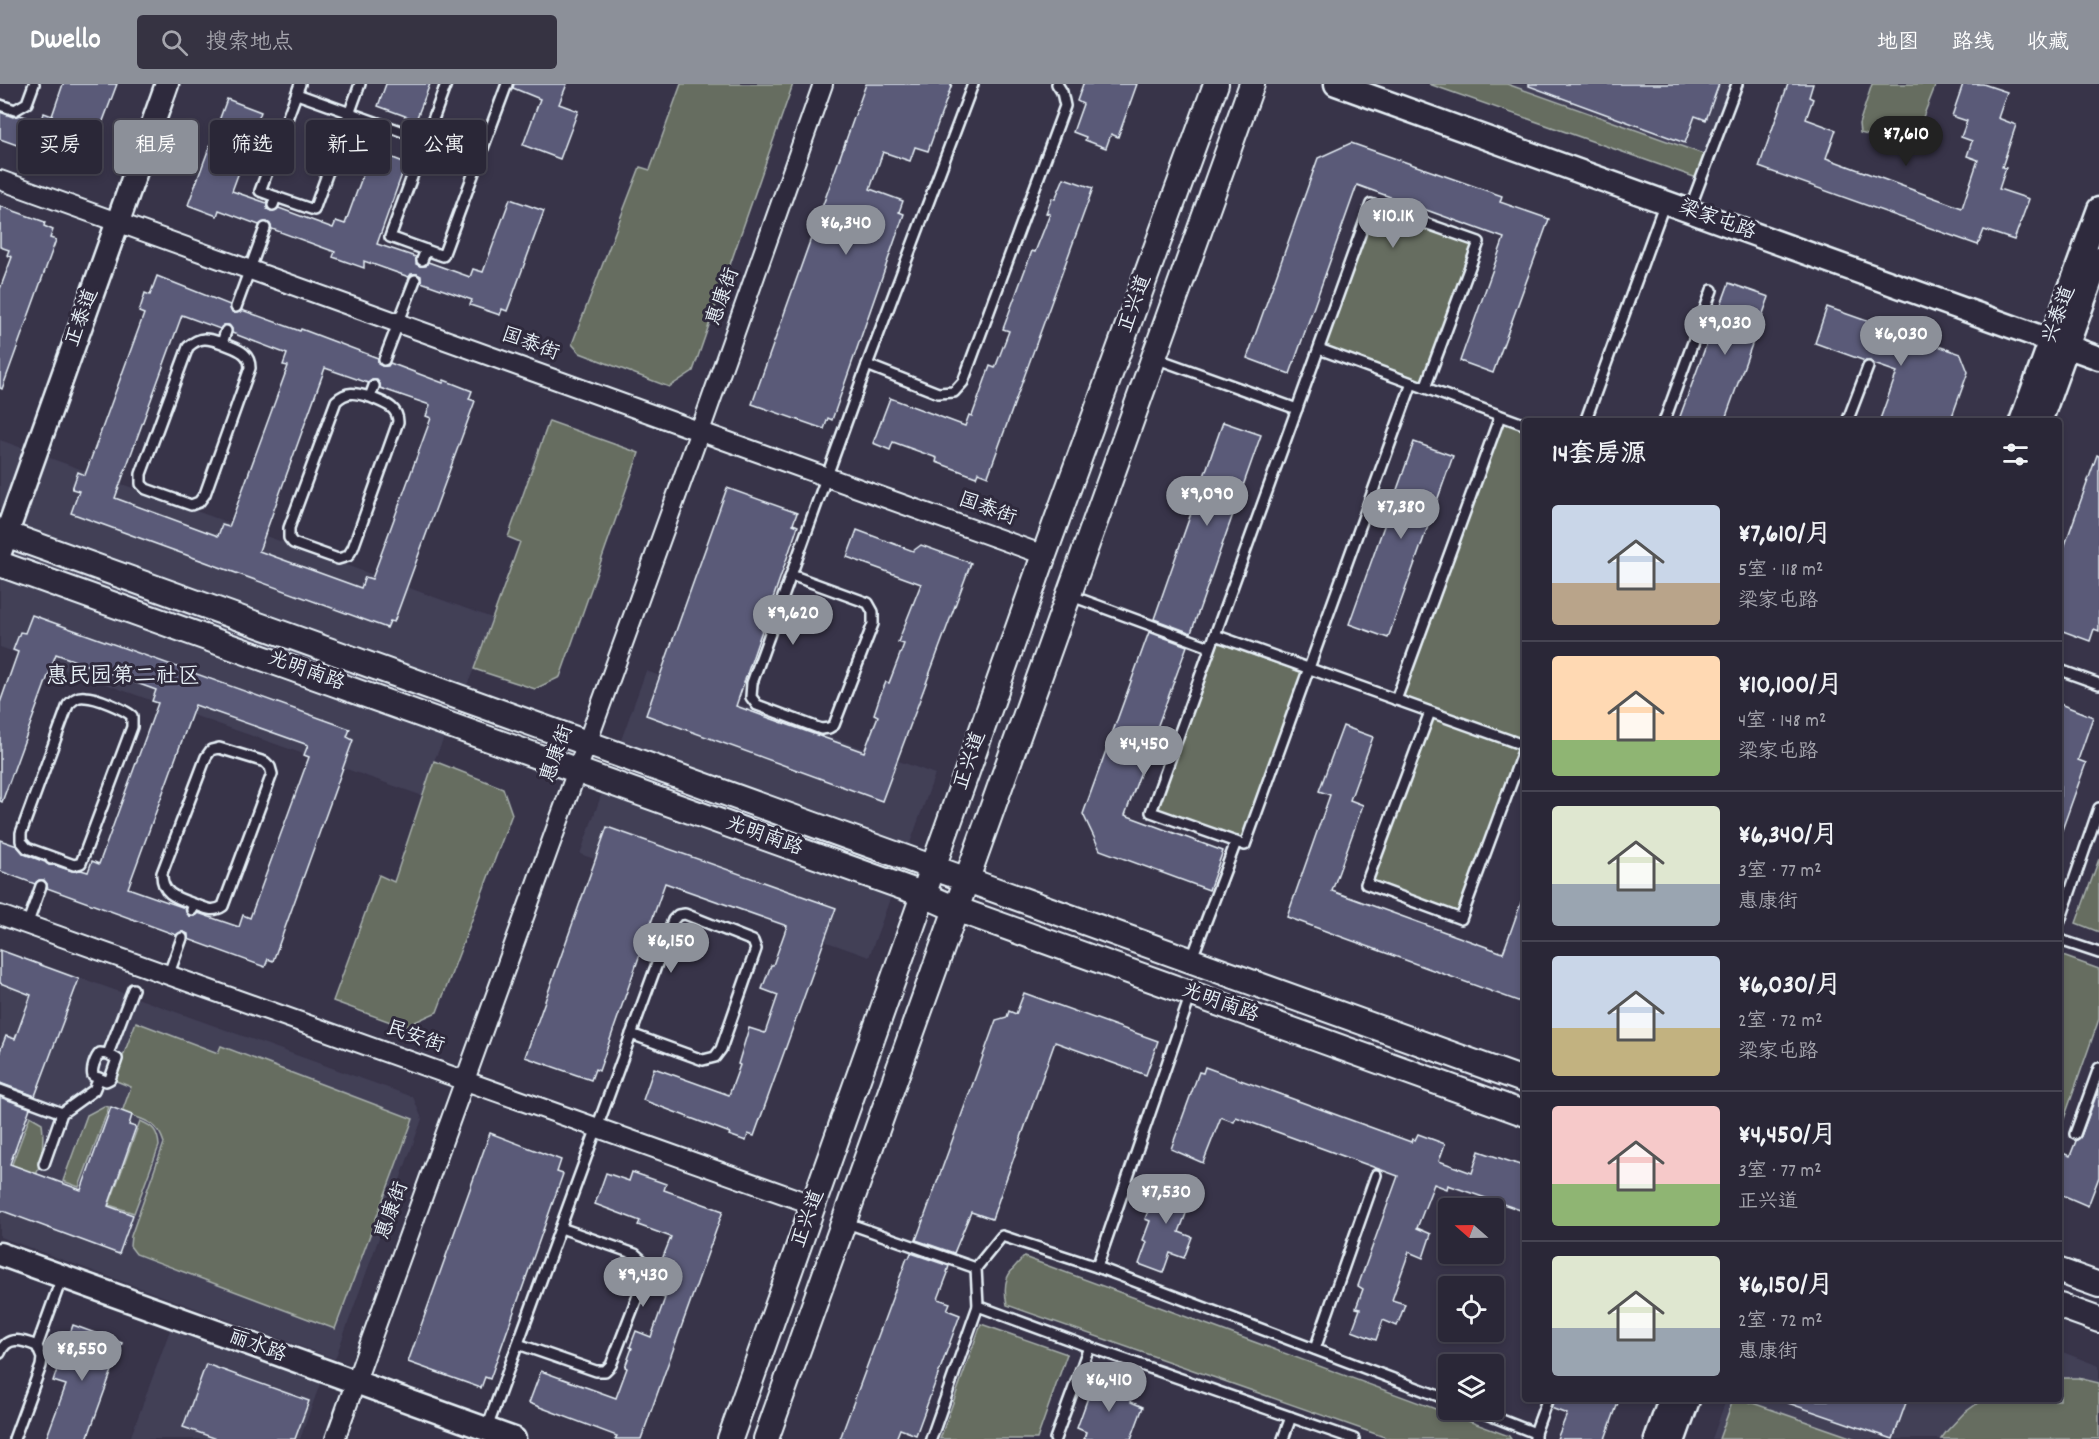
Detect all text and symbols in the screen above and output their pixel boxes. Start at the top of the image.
search box [137,15,557,69]
text: Dwello [30,22,101,62]
icon: search [158,26,191,59]
text: 搜索地点 [206,28,294,59]
text: 地图 [1877,29,1919,59]
text: 路线 [1952,29,1994,59]
text: 收藏 [2027,29,2069,59]
pin: ¥7,610 [1857,116,1955,167]
chip: 买房 [18,120,102,174]
chip: 租房 [114,120,198,174]
chip: 筛选 [210,120,294,174]
chip: 新上 [306,120,390,174]
chip: 公寓 [402,120,486,174]
text: ¥7,610 [1883,121,1929,149]
street label: 梁家屯路 [1675,194,1760,248]
pin: ¥10.1K [1344,198,1442,249]
text: ¥10.1K [1372,203,1414,231]
pin: ¥6,340 [797,205,895,256]
text: ¥6,340 [820,210,872,238]
street label: 惠康街 [701,264,747,330]
street label: 正兴道 [1113,271,1159,337]
street label: 兴泰道 [2037,282,2083,348]
street label: 正泰道 [60,285,106,351]
pin: ¥9,030 [1676,305,1774,356]
text: ¥9,030 [1698,310,1752,338]
pin: ¥6,030 [1852,316,1950,367]
text: ¥6,030 [1874,321,1928,349]
street label: 国泰街 [497,322,563,368]
text: 14套房源 [1552,437,1646,474]
icon: filters [1999,438,2032,471]
pin: ¥9,090 [1158,476,1256,527]
text: ¥9,090 [1180,481,1234,509]
street label: 国泰街 [954,487,1020,533]
pin: ¥7,380 [1352,489,1450,540]
text: ¥7,380 [1377,494,1425,522]
text: ¥7,610/月 [1738,517,1832,554]
icon: home [1600,529,1672,601]
text: 5室 · 118 m² [1738,557,1823,585]
text: 梁家屯路 [1738,588,1818,616]
pin: ¥9,620 [744,595,842,646]
text: ¥9,620 [767,600,819,628]
street label: 光明南路 [264,645,349,699]
district label: 惠民园第二社区 [46,662,200,693]
text: ¥10,100/月 [1738,668,1843,705]
icon: home [1600,680,1672,752]
text: 4室 · 148 m² [1738,708,1826,736]
street label: 惠康街 [535,721,581,787]
pin: ¥4,450 [1095,726,1193,777]
street label: 正兴道 [948,728,994,794]
text: ¥4,450 [1119,731,1169,759]
text: 梁家屯路 [1738,739,1818,767]
street label: 光明南路 [722,810,807,864]
text: ¥6,340/月 [1738,818,1838,855]
icon: home [1600,830,1672,902]
text: 3室 · 77 m² [1738,858,1822,886]
text: 惠康街 [1738,889,1798,917]
pin: ¥6,150 [622,923,720,974]
text: ¥6,150 [647,928,695,956]
text: ¥6,030/月 [1738,968,1842,1005]
street label: 光明南路 [1178,977,1263,1031]
icon: home [1600,980,1672,1052]
text: 2室 · 72 m² [1738,1008,1822,1036]
street label: 民安街 [382,1015,448,1061]
text: 梁家屯路 [1738,1039,1818,1067]
text: ¥4,450/月 [1738,1118,1837,1155]
icon: home [1600,1130,1672,1202]
text: 3室 · 77 m² [1738,1158,1822,1186]
pin: ¥7,530 [1117,1174,1215,1225]
street label: 惠康街 [370,1178,416,1244]
text: ¥7,530 [1141,1179,1191,1207]
street label: 正兴道 [786,1186,832,1252]
text: 正兴道 [1738,1189,1798,1217]
north arrow [1438,1198,1504,1264]
map controls [1438,1198,1504,1420]
pin: ¥9,430 [594,1257,692,1308]
text: ¥9,430 [618,1262,668,1290]
text: ¥6,150/月 [1738,1268,1834,1305]
button: locate [1438,1276,1504,1342]
icon: home [1600,1280,1672,1352]
text: 2室 · 72 m² [1738,1308,1822,1336]
street label: 丽水路 [224,1324,291,1371]
pin: ¥8,550 [33,1331,131,1382]
text: ¥8,550 [57,1336,107,1364]
text: 惠康街 [1738,1339,1798,1367]
button: layers [1438,1354,1504,1420]
pin: ¥6,410 [1060,1362,1158,1413]
text: ¥6,410 [1086,1367,1132,1395]

